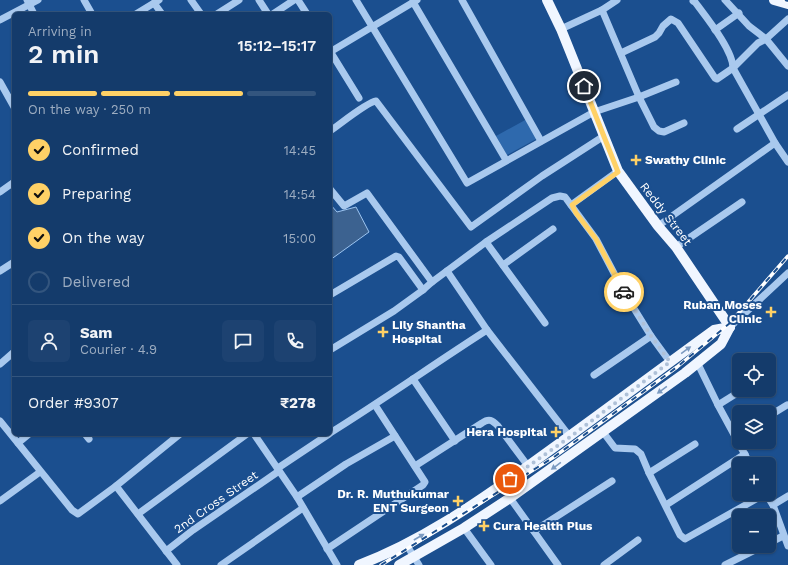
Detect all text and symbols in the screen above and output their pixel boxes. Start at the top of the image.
text: Arriving in [28,24,92,39]
text: 15:12–15:17 [237,37,316,55]
text: 2 min [28,39,99,69]
pin [567,69,601,103]
icon: home [573,75,595,97]
text: On the way · 250 m [28,102,151,117]
icon: check [28,139,50,161]
text: Confirmed [62,141,139,159]
text: 14:45 [284,143,316,158]
place label: Swathy Clinic [645,153,726,167]
marker: Swathy Clinic [630,154,642,166]
street label: Reddy Street [637,180,695,248]
icon: check [28,183,50,205]
text: Preparing [62,185,131,203]
text: 14:54 [284,187,316,202]
icon: check [28,227,50,249]
text: On the way [62,229,144,247]
text: 15:00 [283,231,316,246]
courier [604,272,644,312]
text: Delivered [62,273,130,291]
icon: car [613,281,635,303]
place label: Ruban Moses Clinic [683,298,763,326]
marker: Ruban Moses Clinic [765,306,777,318]
place label: Lily Shantha Hospital [392,318,466,346]
button: person [28,320,70,362]
button: chat [222,320,264,362]
button: phone [274,320,316,362]
text: Sam [80,324,112,342]
marker: Lily Shantha Hospital [377,326,389,338]
text: Courier · 4.9 [80,342,157,357]
one-way arrow [681,346,692,354]
map controls [732,353,776,553]
button: locate [732,353,776,397]
one-way arrow [656,386,667,394]
text: Order #9307 [28,394,119,412]
text: ₹278 [280,394,316,412]
button: layers [732,405,776,449]
place label: Hera Hospital [466,425,547,439]
marker: Hera Hospital [550,426,562,438]
button: + [732,457,776,501]
one-way arrow [550,461,561,470]
pin [493,462,527,496]
street label: 2nd Cross Street [171,468,261,536]
icon: bag [499,468,521,490]
place label: Dr. R. Muthukumar ENT Surgeon [337,487,450,515]
marker: Dr. R. Muthukumar ENT Surgeon [452,495,464,507]
button: − [732,509,776,553]
place label: Cura Health Plus [493,519,593,533]
marker: Cura Health Plus [478,520,490,532]
one-way arrow [413,533,425,540]

